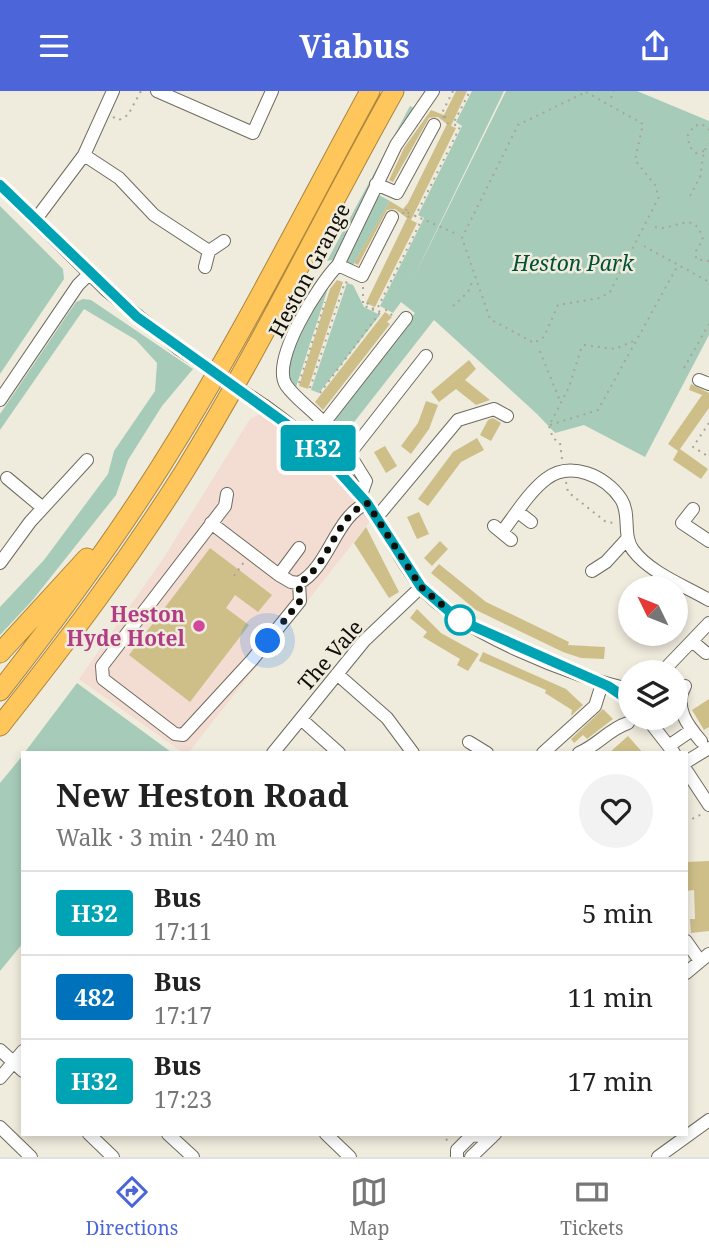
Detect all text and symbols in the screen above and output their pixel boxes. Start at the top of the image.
text: Viabus [299,24,410,67]
icon: menu [35,27,73,65]
icon: share [636,27,674,65]
street label: Heston Grange [262,198,356,342]
park label: Heston Park [511,249,635,277]
line badge: H32 [278,425,358,471]
text: H32 [295,431,341,464]
north arrow [618,576,688,646]
map controls [618,576,688,730]
place label: Heston Hyde Hotel [67,600,186,652]
unlabelled marker [445,605,475,635]
street label: The Vale [291,614,369,696]
marker: Heston Hyde Hotel [191,618,207,634]
your location [250,623,285,658]
button: layers [618,660,688,730]
text: New Heston Road [56,772,349,817]
button: heart [579,774,653,848]
text: Walk · 3 min · 240 m [56,821,276,853]
text: Bus [154,879,201,915]
text: 5 min [582,895,653,931]
text: H32 [71,896,118,929]
text: 17:11 [154,915,212,947]
text: Bus [154,963,201,999]
text: 11 min [568,979,653,1015]
text: 482 [74,980,115,1013]
text: 17:17 [154,999,212,1031]
text: Bus [154,1047,201,1083]
text: 17 min [568,1063,653,1099]
text: H32 [71,1064,118,1097]
text: 17:23 [154,1083,212,1115]
tab: Directions [85,1173,178,1241]
tab: Map [349,1173,389,1241]
tab: Tickets [560,1173,624,1241]

